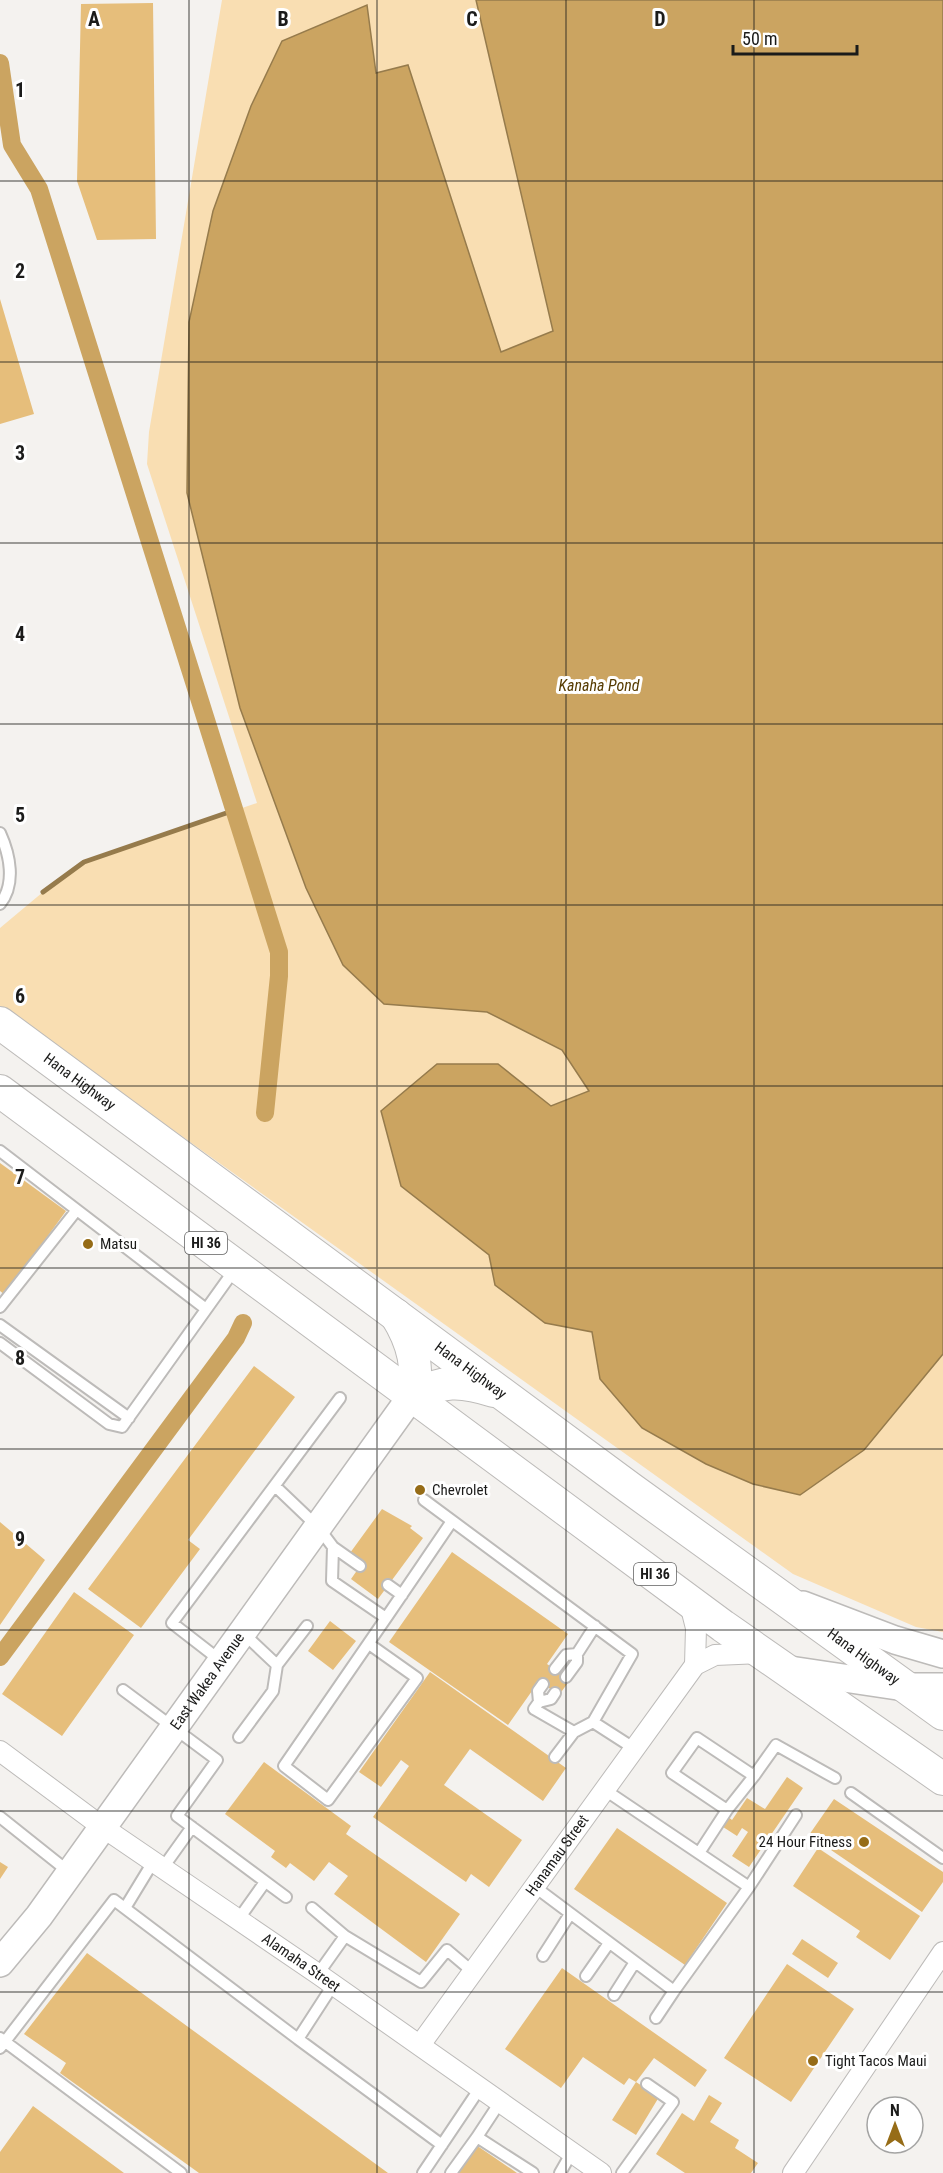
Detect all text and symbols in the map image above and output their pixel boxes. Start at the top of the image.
text: A [88,7,100,31]
text: B [277,7,289,31]
text: C [466,7,478,31]
text: D [654,7,666,31]
scale bar [733,18,858,56]
text: 50 m [742,28,777,49]
text: 1 [15,78,25,102]
text: 2 [15,259,25,283]
text: 3 [15,441,25,465]
text: 4 [15,622,25,646]
water label: Kanaha Pond [559,676,640,695]
text: 5 [15,803,25,827]
text: 6 [15,984,25,1008]
street label: Hana Highway [40,1049,119,1114]
text: 7 [15,1165,25,1189]
road number: HI 36 [185,1232,227,1254]
place label: Matsu [100,1235,137,1253]
marker: Matsu [81,1237,95,1251]
street label: Hana Highway [431,1338,510,1403]
text: 8 [15,1346,25,1370]
place label: Chevrolet [432,1481,488,1499]
marker: Chevrolet [413,1483,427,1497]
text: 9 [15,1527,25,1551]
road number: HI 36 [634,1563,676,1585]
street label: Hana Highway [824,1624,903,1689]
street label: East Wakea Avenue [166,1629,248,1733]
street label: Hanamau Street [522,1812,592,1899]
place label: 24 Hour Fitness [759,1833,852,1851]
marker: 24 Hour Fitness [857,1835,871,1849]
street label: Alamaha Street [258,1929,344,1996]
place label: Tight Tacos Maui [825,2052,927,2070]
marker: Tight Tacos Maui [806,2054,820,2068]
north arrow [865,2095,925,2155]
text: N [890,2101,900,2120]

